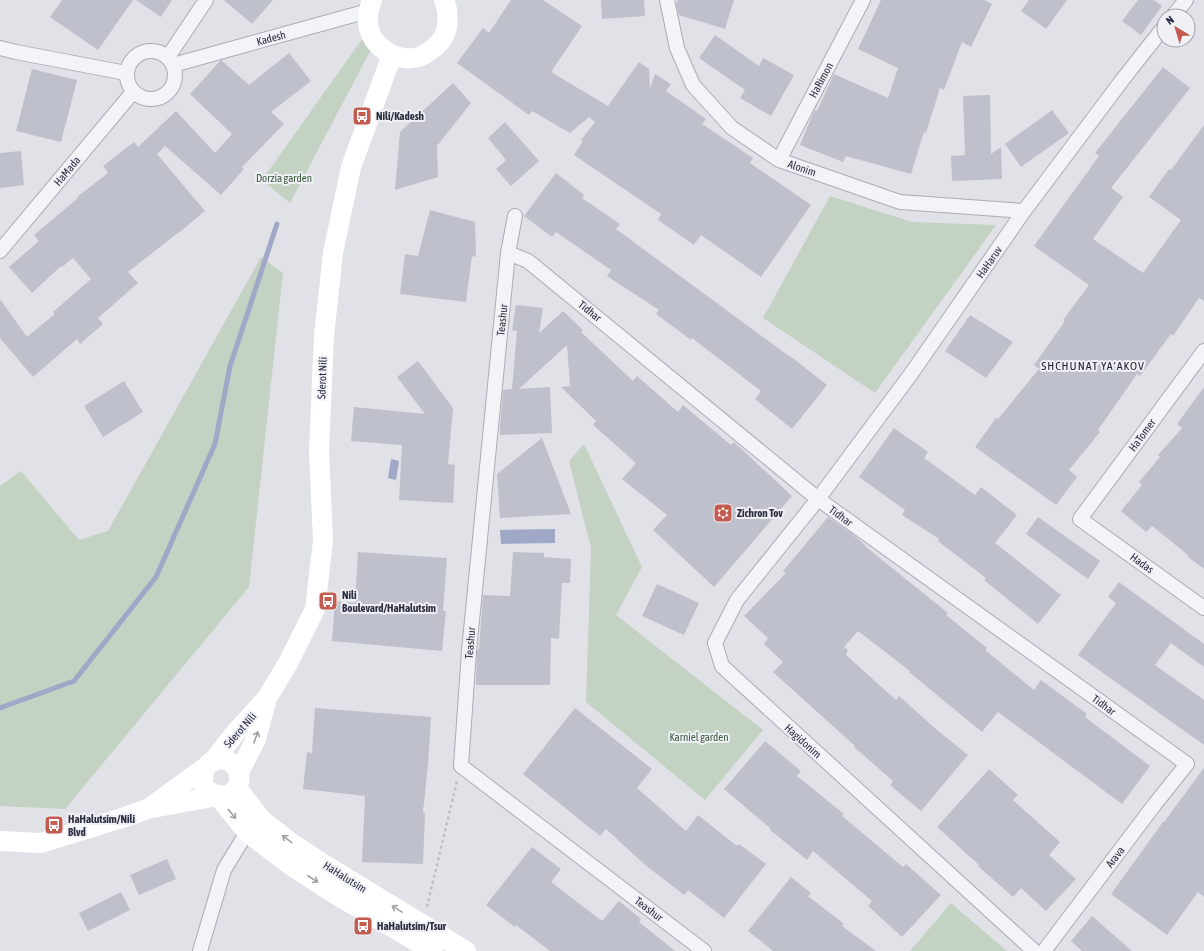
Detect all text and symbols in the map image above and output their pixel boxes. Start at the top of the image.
north arrow [1156,8,1196,48]
text: N [1164,13,1176,27]
street label: Kadesh [255,28,287,48]
street label: HaRimon [807,60,835,100]
bus stop icon: Nili/Kadesh [351,105,373,127]
place label: Nili/Kadesh [376,110,424,122]
street label: HaMada [51,154,83,188]
street label: Alonim [786,158,818,178]
park label: Dorzia garden [256,172,312,184]
street label: HaHaruv [974,243,1005,280]
street label: Tidhar [576,298,604,324]
street label: Teashur [494,303,510,337]
street label: Sderot Nili [315,357,329,399]
district label: SHCHUNAT YA'AKOV [1041,359,1145,373]
street label: HaTomer [1126,416,1158,453]
synagogue icon: Zichron Tov [712,502,734,524]
street label: Tidhar [827,503,856,529]
place label: Zichron Tov [737,507,783,519]
street label: Hadas [1128,551,1156,575]
place label: Nili Boulevard/HaHalutsim [342,589,436,614]
bus stop icon: Nili Boulevard/HaHalutsim [317,590,339,612]
street label: Teashur [463,626,477,659]
street label: Tidhar [1090,692,1119,718]
street label: Sderot Nili [222,710,258,750]
street label: Hagidonim [782,722,824,761]
one-way arrow [252,731,260,743]
park label: Karniel garden [669,731,729,743]
one-way arrow [228,809,237,819]
place label: HaHalutsim/Nili Blvd [68,813,135,838]
bus stop icon: HaHalutsim/Nili Blvd [43,814,65,836]
one-way arrow [282,835,293,843]
street label: Arava [1103,844,1127,870]
street label: HaHalutsim [321,859,369,895]
one-way arrow [307,875,318,884]
street label: Teashur [633,895,666,924]
one-way arrow [391,904,403,912]
bus stop icon: HaHalutsim/Tsur [352,915,374,937]
place label: HaHalutsim/Tsur [377,920,447,932]

